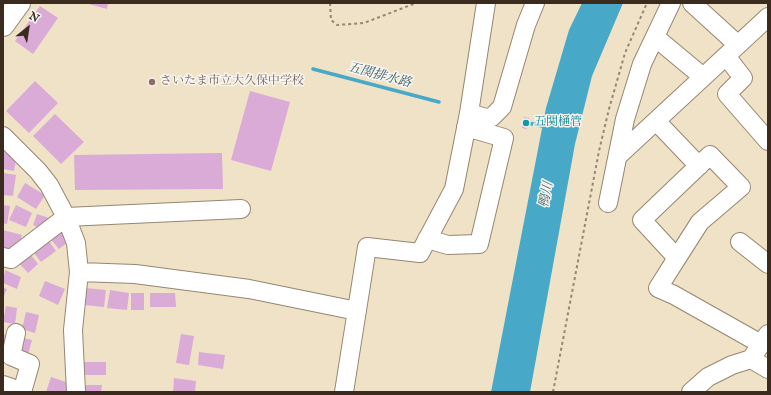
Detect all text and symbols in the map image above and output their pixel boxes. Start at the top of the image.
north arrow [8,8,48,48]
text: N [26,9,42,26]
water label: 五関排水路 [346,60,412,92]
place label: さいたま市立大久保中学校 [160,75,304,89]
marker: さいたま市立大久保中学校 [147,77,157,87]
place label: 五関樋管 [534,116,582,130]
marker: 五関樋管 [521,118,531,128]
water label: 鴨川 [537,181,557,209]

